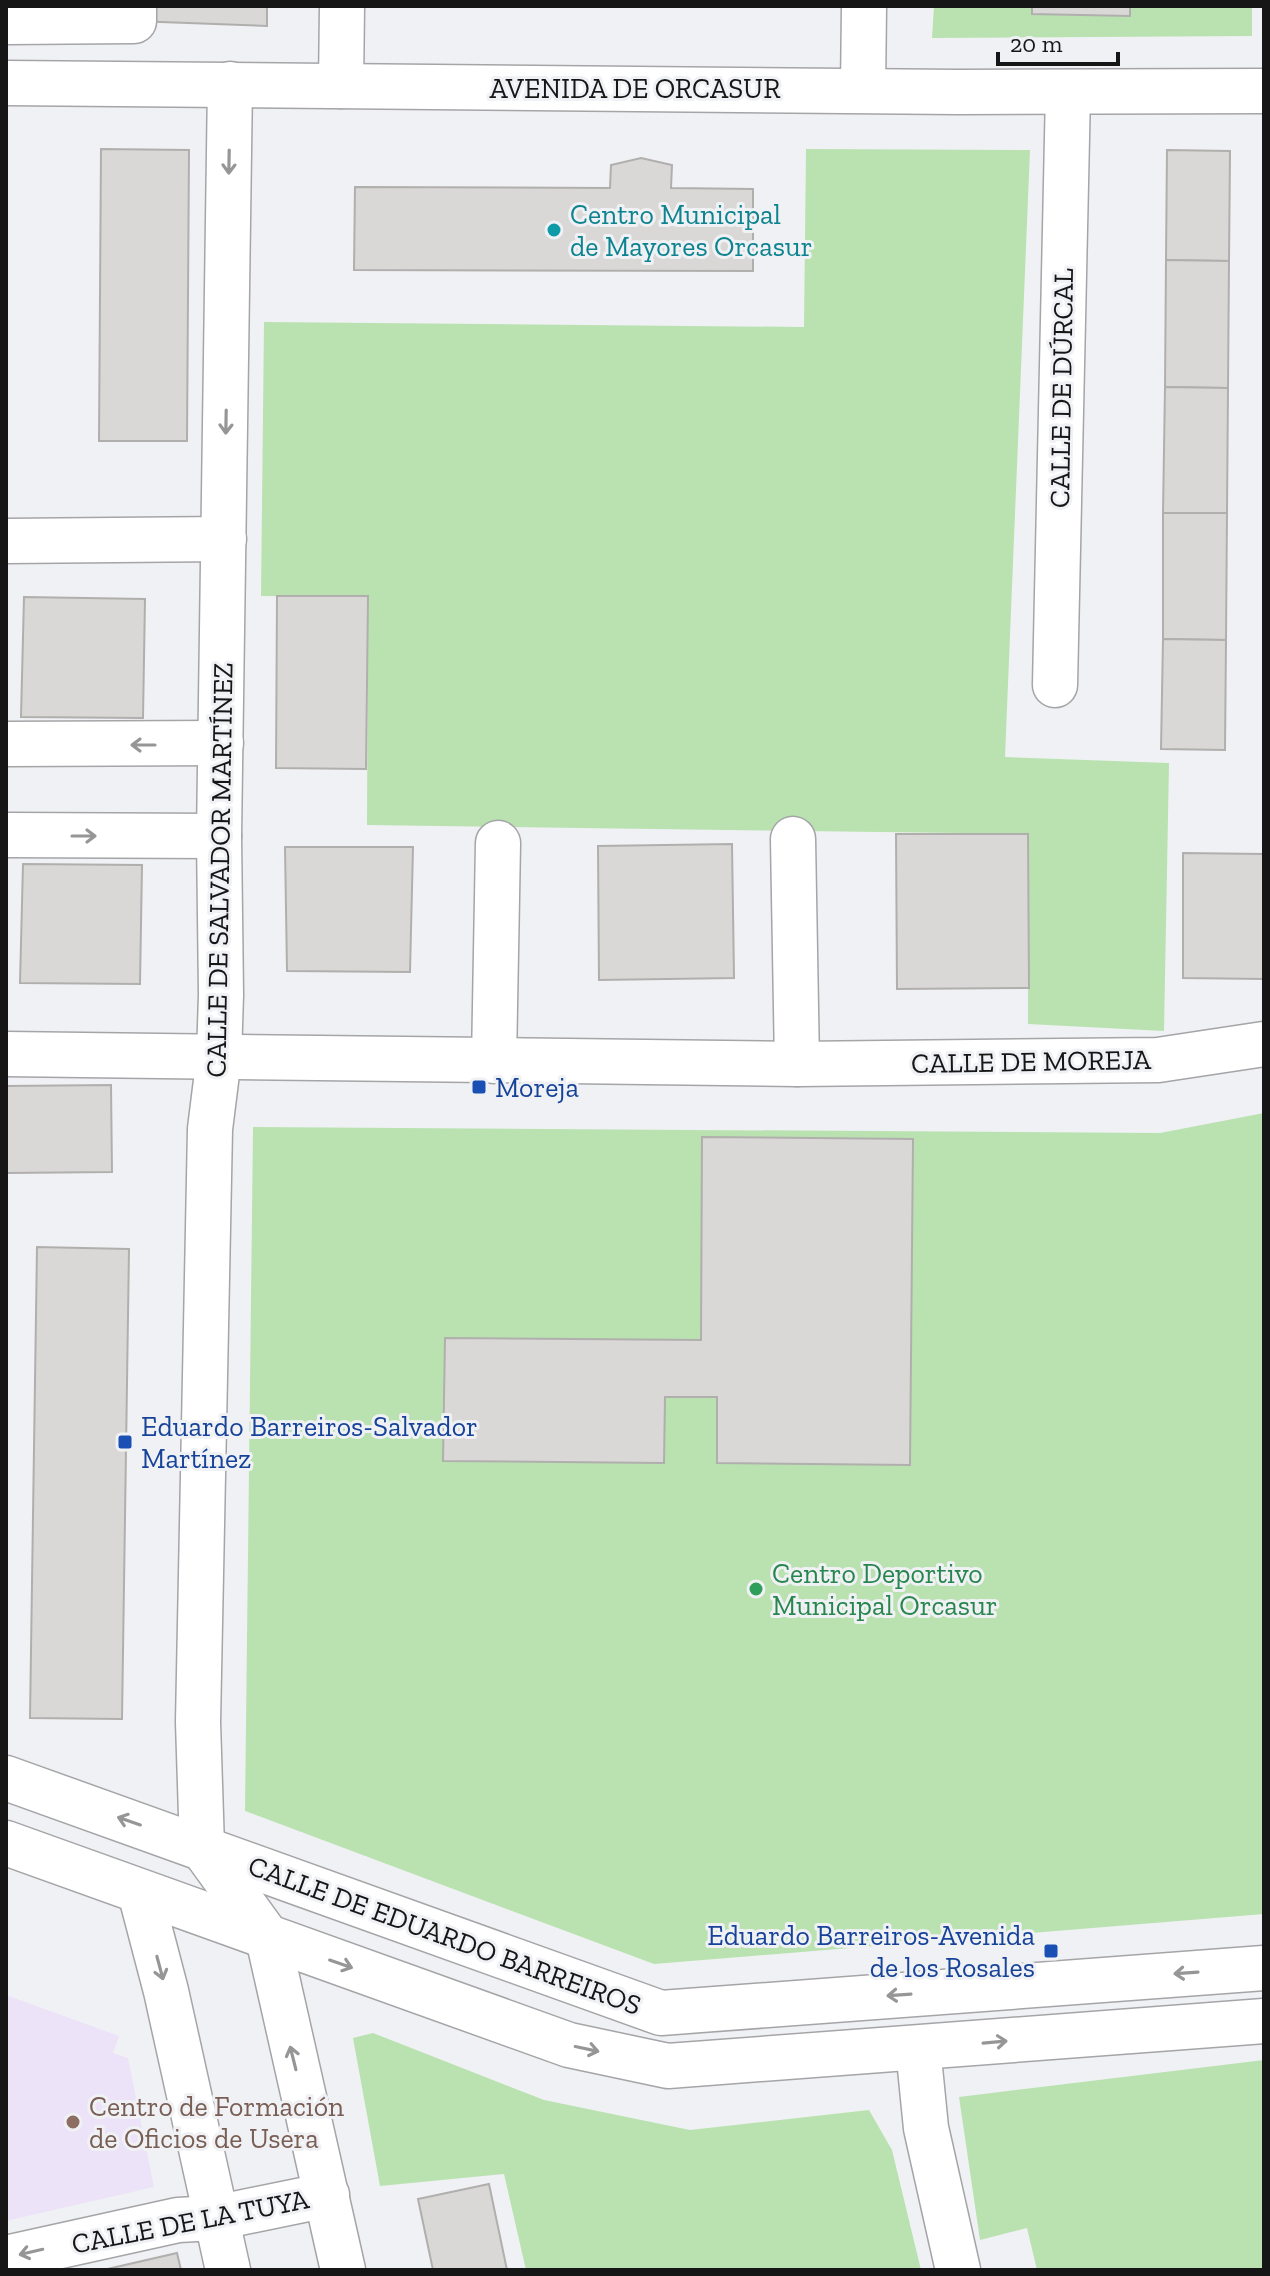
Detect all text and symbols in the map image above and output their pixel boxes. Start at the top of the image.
scale bar [998,16,1118,66]
text: 20 m [1010,29,1063,58]
street label: AVENIDA DE ORCASUR [490,72,780,105]
one-way arrow [221,148,237,175]
place label: Centro Municipal de Mayores Orcasur [570,198,812,263]
marker: Centro Municipal de Mayores Orcasur [545,221,563,239]
street label: CALLE DE DÚRCAL [1043,268,1080,508]
one-way arrow [218,408,234,435]
street label: CALLE DE SALVADOR MARTÍNEZ [199,662,240,1078]
one-way arrow [130,737,157,753]
one-way arrow [70,828,97,844]
street label: CALLE DE MOREJA [911,1043,1152,1080]
place label: Moreja [495,1071,579,1104]
marker: Moreja [470,1078,488,1096]
place label: Eduardo Barreiros-Salvador Martínez [141,1410,478,1475]
marker: Eduardo Barreiros-Salvador Martínez [116,1433,134,1451]
place label: Centro Deportivo Municipal Orcasur [772,1557,998,1622]
marker: Centro Deportivo Municipal Orcasur [747,1580,765,1598]
one-way arrow [116,1813,141,1828]
street label: CALLE DE EDUARDO BARREIROS [244,1849,646,2022]
place label: Eduardo Barreiros-Avenida de los Rosales [707,1919,1035,1984]
marker: Eduardo Barreiros-Avenida de los Rosales [1042,1942,1060,1960]
one-way arrow [154,1954,169,1980]
one-way arrow [328,1958,353,1973]
one-way arrow [1173,1966,1200,1981]
one-way arrow [886,1988,913,2003]
one-way arrow [982,2034,1008,2049]
one-way arrow [574,2042,599,2057]
one-way arrow [285,2045,300,2071]
place label: Centro de Formación de Oficios de Usera [89,2090,344,2155]
marker: Centro de Formación de Oficios de Usera [64,2113,82,2131]
street label: CALLE DE LA TUYA [69,2182,312,2261]
one-way arrow [19,2245,44,2260]

